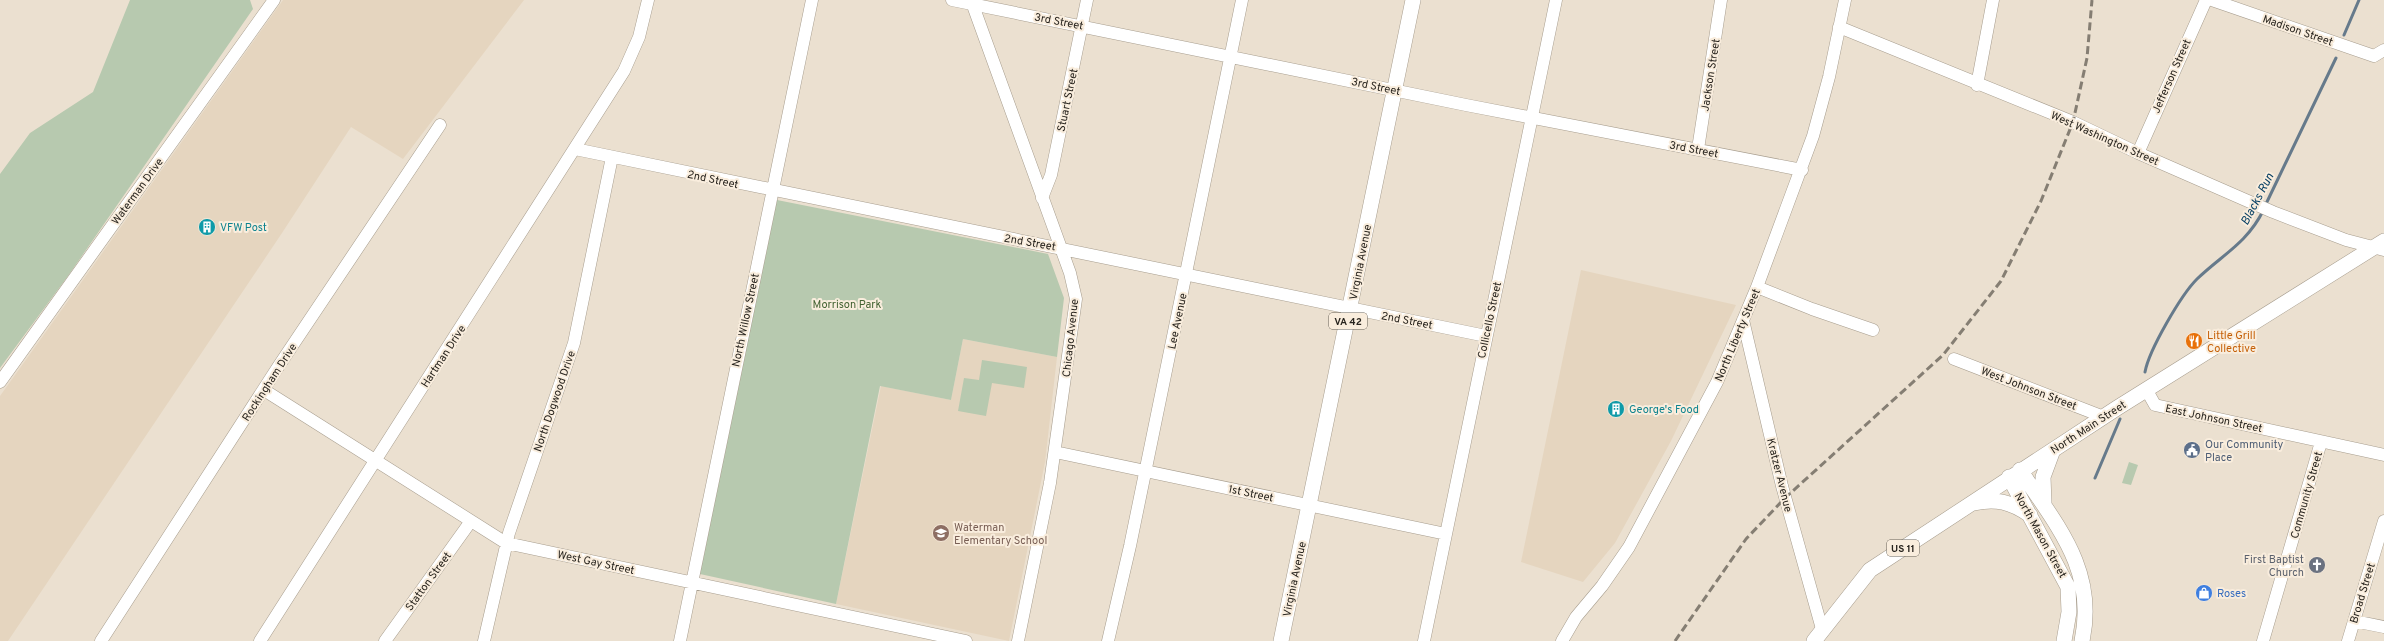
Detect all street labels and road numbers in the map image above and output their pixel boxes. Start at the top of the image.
street label: 3rd Street [1033,10,1085,34]
street label: Madison Street [2261,12,2335,50]
street label: Jefferson Street [2149,37,2195,116]
street label: Jackson Street [1698,38,1724,112]
street label: Stuart Street [1054,67,1081,133]
street label: 3rd Street [1350,75,1402,99]
street label: West Washington Street [2048,109,2161,169]
street label: 3rd Street [1668,138,1720,162]
street label: Waterman Drive [109,155,167,228]
street label: 2nd Street [686,168,740,192]
street label: Virginia Avenue [1347,223,1375,301]
street label: 2nd Street [1003,232,1057,254]
street label: North Willow Street [729,272,763,368]
street label: Collicello Street [1475,281,1505,360]
street label: North Liberty Street [1712,287,1764,384]
street label: Lee Avenue [1165,292,1191,351]
street label: Chicago Avenue [1060,298,1082,378]
street label: 2nd Street [1380,309,1434,333]
road number: VA 42 [1329,313,1367,329]
street label: Hartman Drive [418,323,469,390]
street label: Rockingham Drive [239,341,300,424]
street label: North Dogwood Drive [531,349,579,454]
street label: West Johnson Street [1979,364,2079,414]
street label: North Main Street [2048,398,2129,457]
street label: East Johnson Street [2164,402,2264,436]
street label: Kratzer Avenue [1763,437,1795,514]
street label: Community Street [2288,450,2326,540]
street label: 1st Street [1227,482,1275,506]
street label: North Mason Street [2011,490,2069,581]
street label: Virginia Avenue [1280,540,1310,618]
road number: US 11 [1887,540,1919,556]
street label: West Gay Street [556,548,636,578]
street label: Statton Street [403,549,455,614]
street label: Broad Street [2347,561,2379,625]

